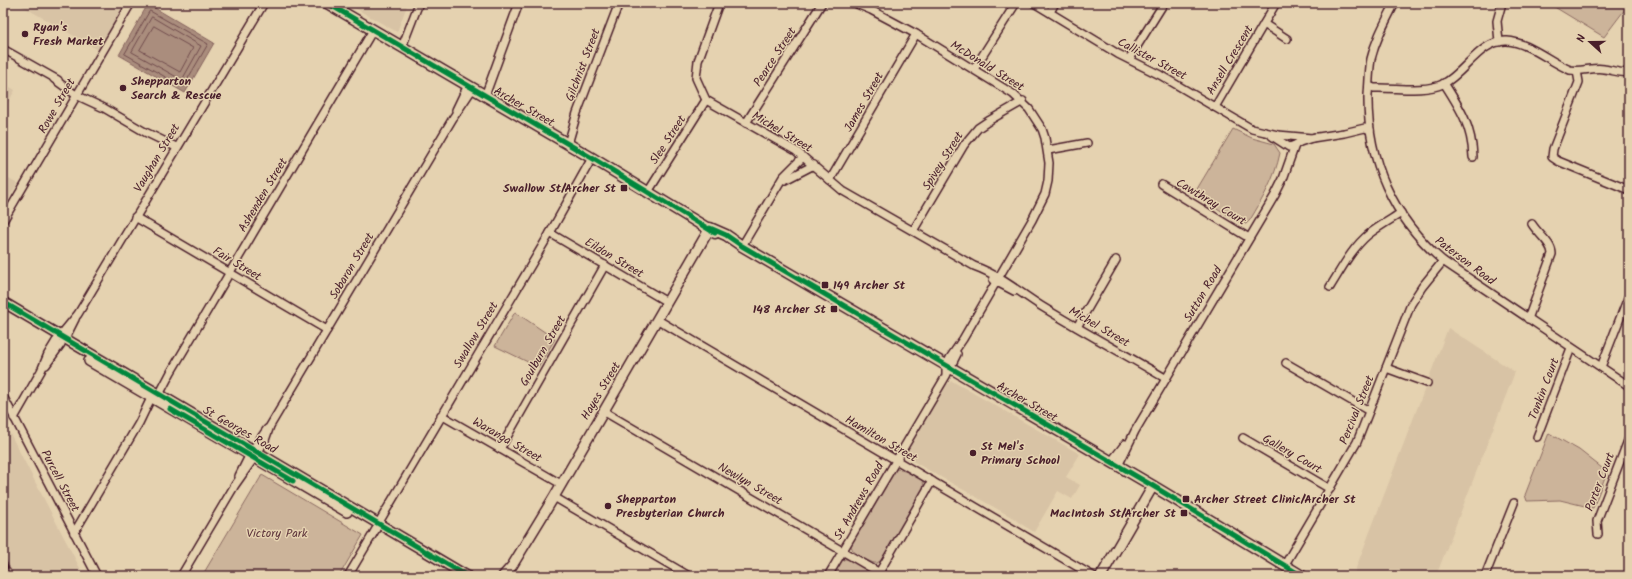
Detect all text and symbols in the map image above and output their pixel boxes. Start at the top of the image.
place label: Ryan's Fresh Market [33,18,104,51]
street label: Ansell Crescent [1202,21,1258,98]
north arrow [1570,22,1610,62]
street label: Pearce Street [749,23,802,90]
street label: Gilchrist Street [560,25,606,104]
marker: Ryan's Fresh Market [20,29,30,39]
text: N [1572,32,1591,45]
street label: Callister Street [1114,33,1190,85]
street label: McDonald Street [946,36,1028,97]
street label: James Street [839,68,889,136]
place label: Shepparton Search & Rescue [131,72,222,105]
street label: Rowe Street [33,74,81,137]
street label: Archer Street [490,82,558,132]
marker: Shepparton Search & Rescue [118,83,128,93]
street label: Michel Street [748,106,816,158]
street label: Slee Street [645,111,691,168]
street label: Vaughan Street [129,120,185,196]
street label: Spivey Street [917,128,969,194]
street label: Ashenden Street [233,154,293,236]
street label: Cawthray Court [1172,174,1250,231]
place label: Swallow St/Archer St [503,179,617,198]
marker: Swallow St/Archer St [619,183,629,193]
street label: Sobaron Street [325,229,380,303]
street label: Paterson Road [1431,232,1500,291]
street label: Eildon Street [581,233,647,283]
street label: Fair Street [209,242,265,286]
street label: Sutton Road [1179,262,1228,326]
place label: 149 Archer St [833,276,906,295]
marker: 149 Archer St [820,280,830,290]
street label: Swallow Street [449,298,504,372]
place label: 148 Archer St [753,300,827,319]
street label: Michel Street [1065,302,1133,352]
marker: 148 Archer St [829,304,839,314]
street label: Goulburn Street [515,312,571,390]
street label: Tonkin Court [1523,355,1565,423]
street label: Hayes Street [576,358,626,424]
street label: Percival Street [1335,372,1380,447]
street label: Archer Street [993,377,1061,427]
street label: St Georges Road [199,401,282,459]
street label: Hamilton Street [841,411,921,468]
street label: Waranga Street [469,412,546,468]
street label: Gallery Court [1259,429,1325,479]
place label: St Mel's Primary School [981,437,1060,470]
street label: Purcell Street [36,446,85,516]
marker: St Mel's Primary School [968,448,978,458]
street label: Porter Court [1580,449,1620,514]
street label: Newlyn Street [714,458,786,510]
street label: St Andrews Road [829,458,889,543]
place label: Shepparton Presbyterian Church [616,490,725,523]
place label: Archer Street Clinic/Archer St [1194,490,1356,509]
marker: Archer Street Clinic/Archer St [1181,494,1191,504]
marker: Shepparton Presbyterian Church [603,501,613,511]
place label: MacIntosh St/Archer St [1050,504,1177,523]
marker: MacIntosh St/Archer St [1179,508,1189,518]
park label: Victory Park [247,524,308,543]

